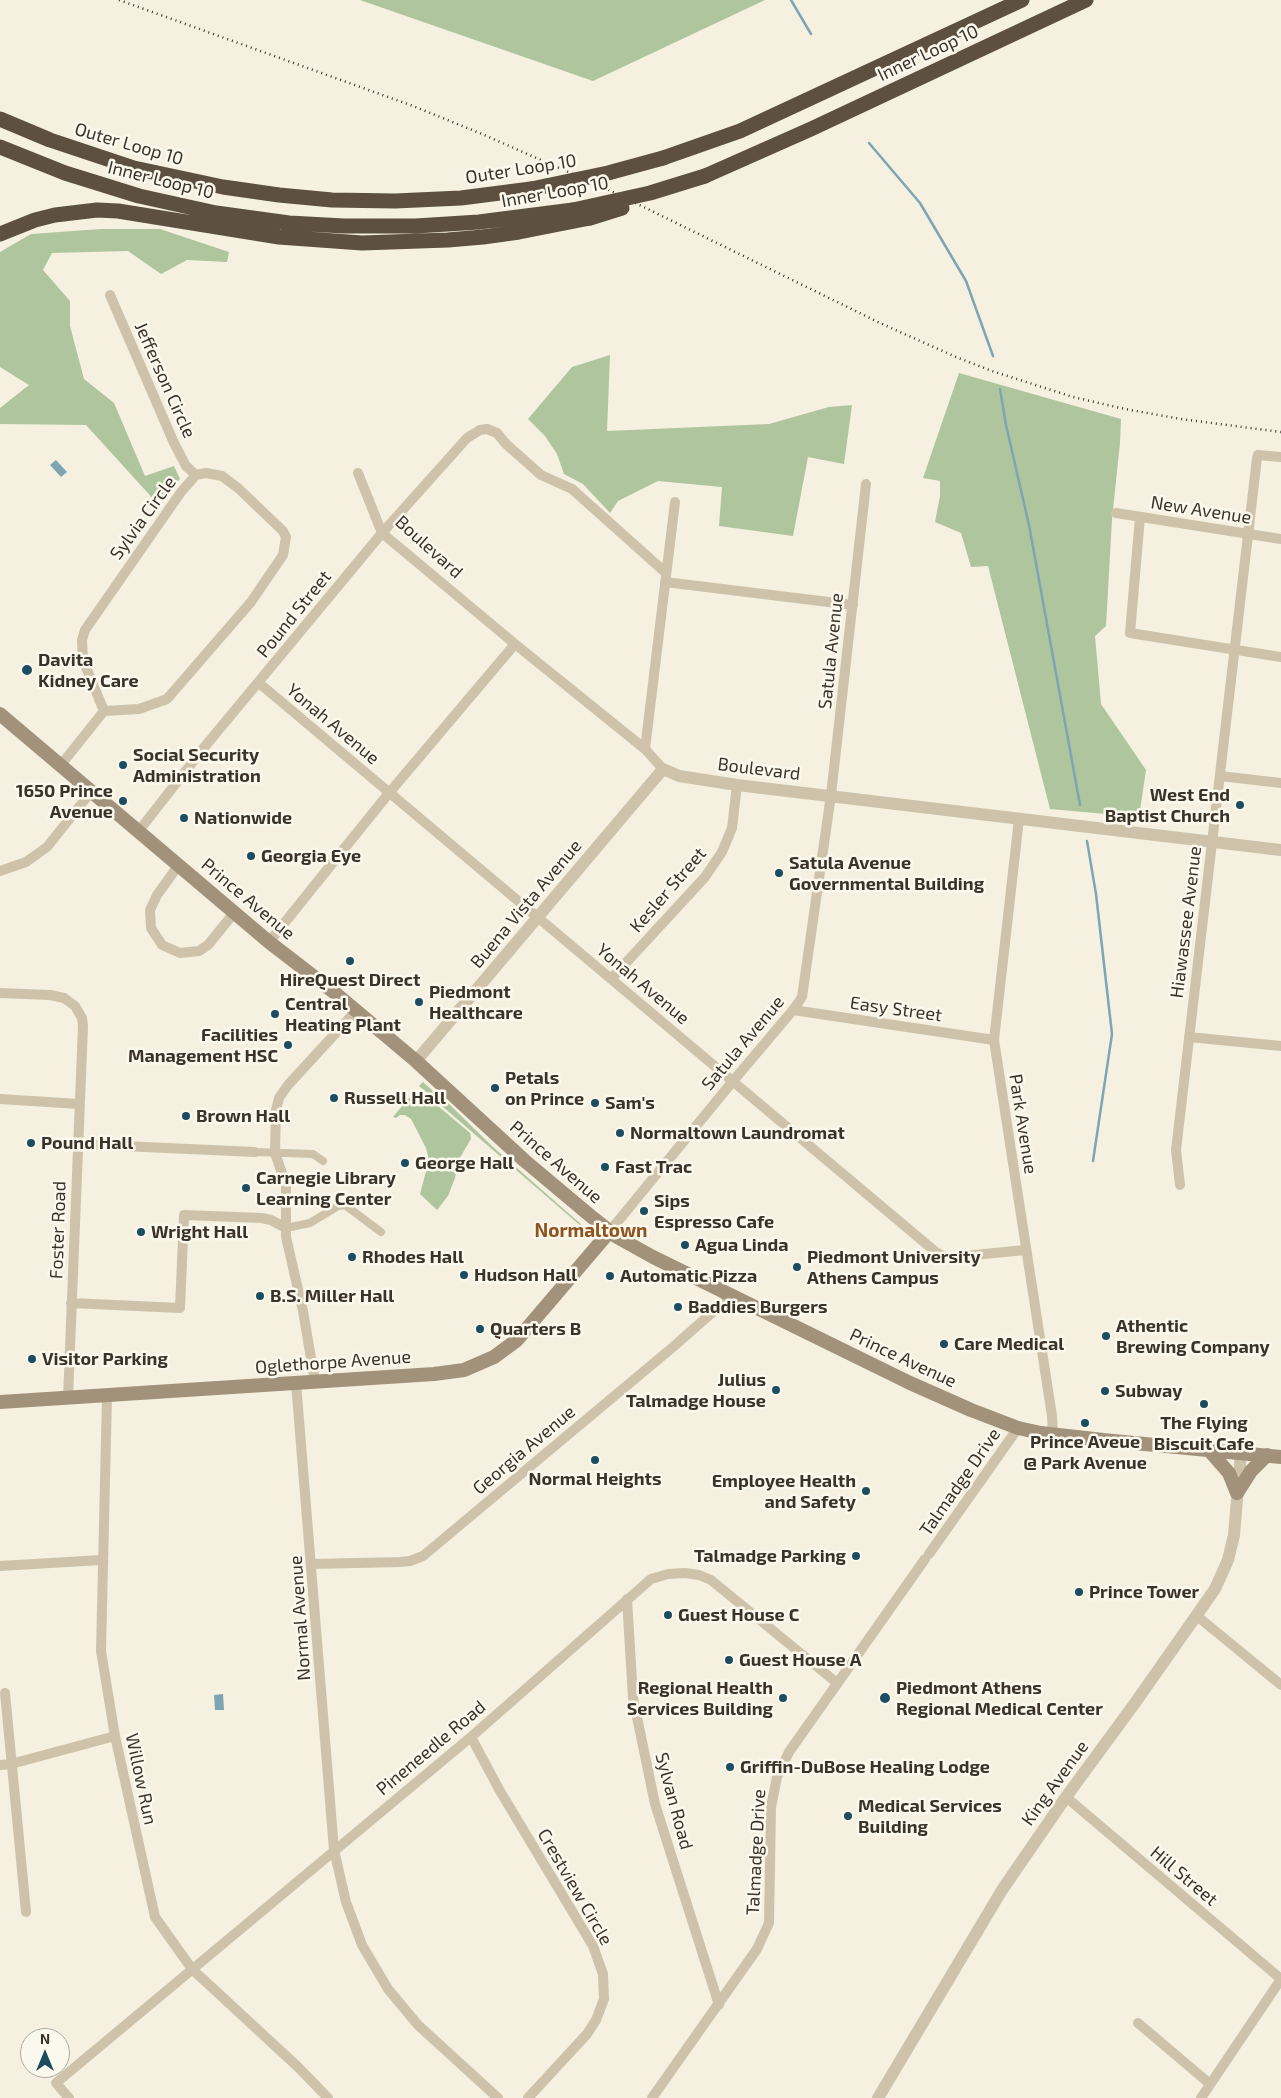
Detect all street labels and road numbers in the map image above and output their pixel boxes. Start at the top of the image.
street label: Inner Loop 10 [874,20,982,86]
street label: Outer Loop 10 [72,118,186,170]
street label: Outer Loop 10 [464,150,578,188]
street label: Inner Loop 10 [106,156,216,204]
street label: Inner Loop 10 [500,172,610,212]
street label: Jefferson Circle [130,319,200,441]
street label: Sylvia Circle [106,472,180,564]
street label: New Avenue [1149,491,1253,529]
street label: Boulevard [391,511,467,583]
street label: Pound Street [252,566,336,662]
street label: Satula Avenue [814,592,848,710]
street label: Yonah Avenue [282,679,384,769]
street label: Boulevard [716,753,802,785]
street label: Buena Vista Avenue [466,835,586,973]
street label: Kesler Street [625,843,711,937]
street label: Hiawassee Avenue [1166,845,1206,999]
street label: Prince Avenue [197,854,299,944]
street label: Yonah Avenue [592,939,694,1029]
street label: Satula Avenue [697,991,789,1095]
street label: Easy Street [849,992,943,1026]
street label: Park Avenue [1004,1072,1042,1176]
street label: Prince Avenue [505,1116,607,1208]
street label: Foster Road [45,1181,71,1279]
street label: Prince Avenue [846,1324,960,1392]
street label: Oglethorpe Avenue [254,1346,412,1378]
street label: Georgia Avenue [468,1401,580,1499]
street label: Talmadge Drive [915,1424,1005,1540]
street label: Normal Avenue [285,1555,315,1681]
street label: Pineneedle Road [372,1696,490,1800]
street label: Willow Run [121,1731,161,1827]
street label: King Avenue [1017,1736,1093,1830]
street label: Sylvan Road [651,1750,697,1852]
street label: Talmadge Drive [742,1788,770,1916]
street label: Crestview Circle [533,1825,617,1949]
street label: Hill Street [1146,1842,1222,1910]

